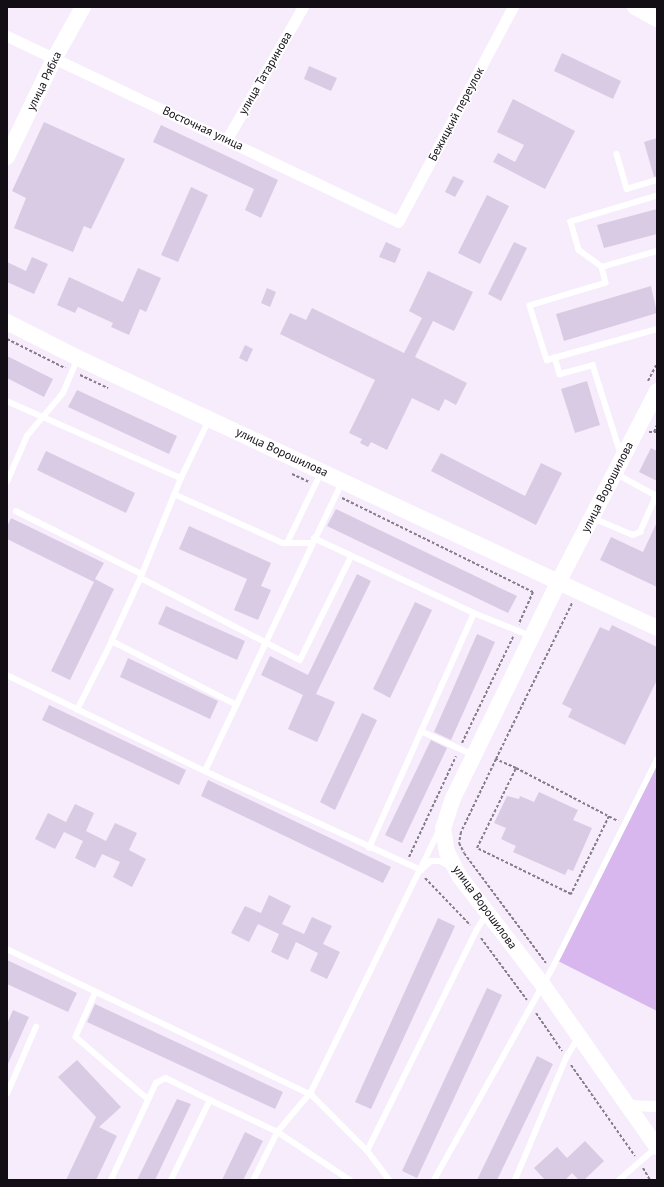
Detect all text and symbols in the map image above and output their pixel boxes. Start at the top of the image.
street label: улица Татаринова [235,29,295,117]
street label: улица Рябка [23,49,65,113]
street label: Бежицкий переулок [425,65,487,163]
street label: Восточная улица [160,103,246,153]
street label: улица Ворошилова [234,424,330,480]
street label: улица Ворошилова [578,439,636,535]
street label: улица Ворошилова [450,862,520,952]

